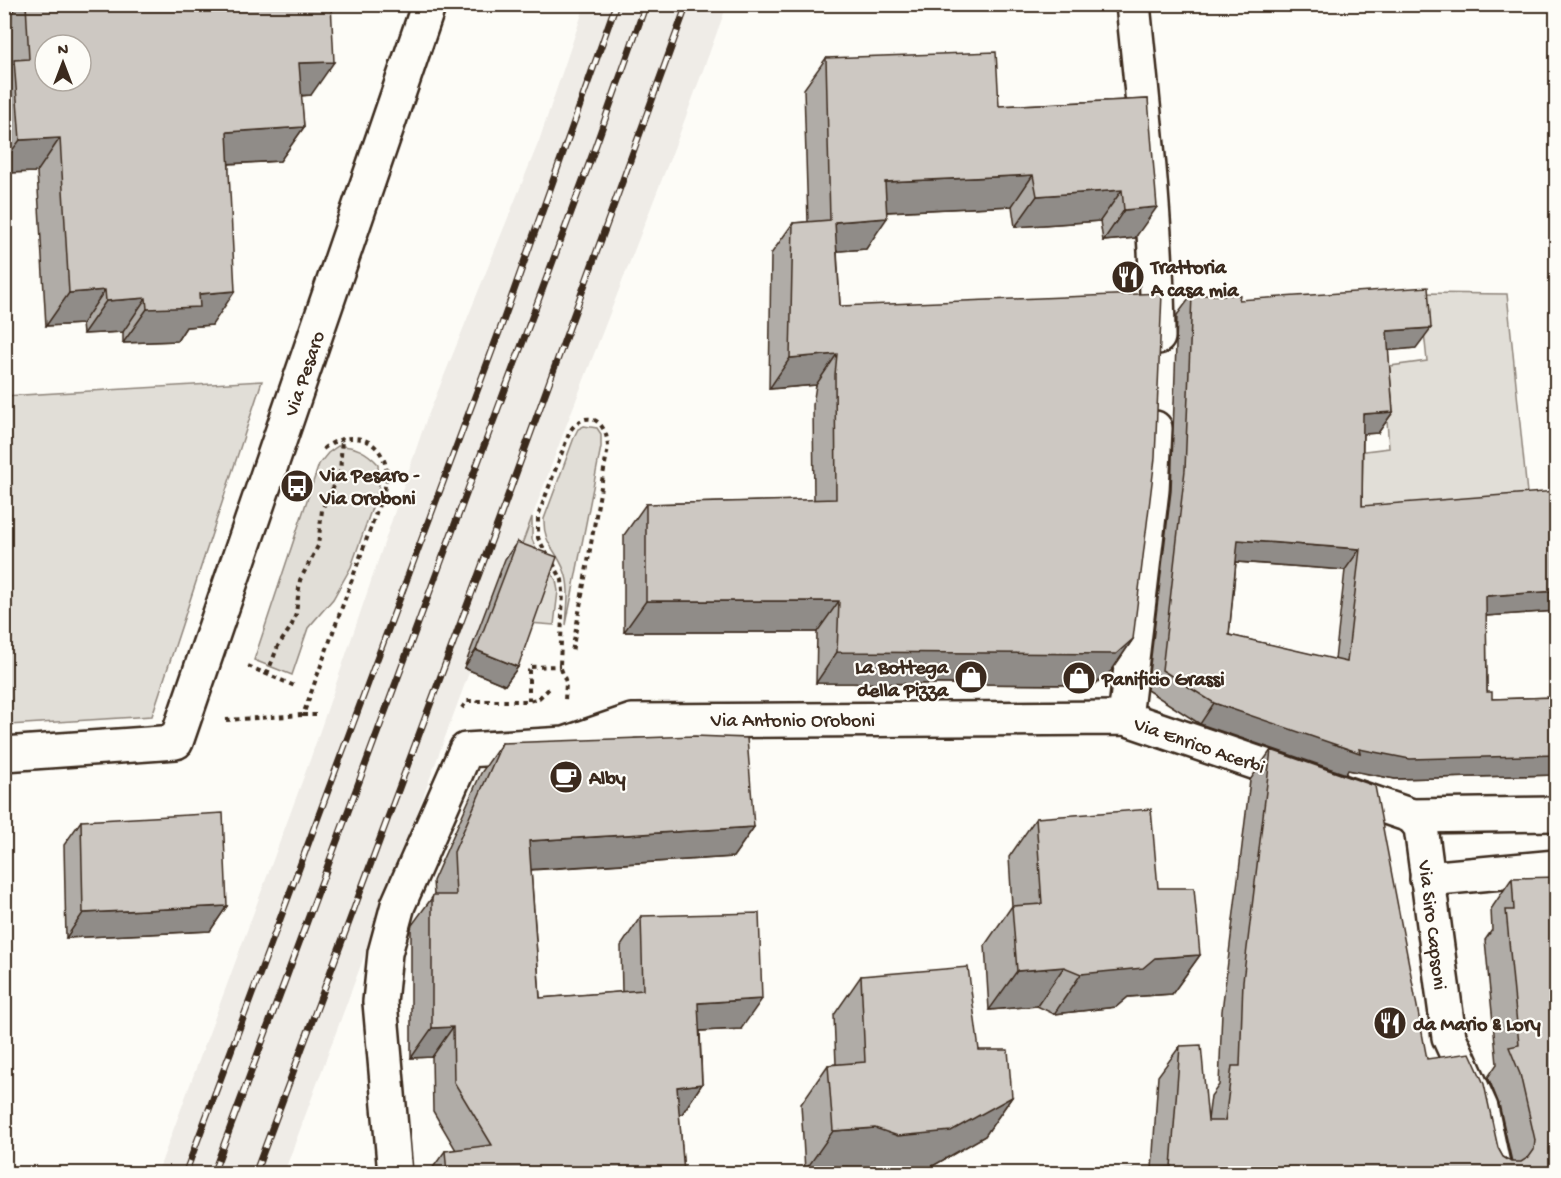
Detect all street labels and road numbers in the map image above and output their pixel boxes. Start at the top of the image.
street label: Via Pesaro [281,329,332,421]
street label: Via Antonio Oroboni [710,711,875,734]
street label: Via Enrico Acerbi [1129,714,1268,781]
street label: Via Siro Capsoni [1411,858,1450,992]

